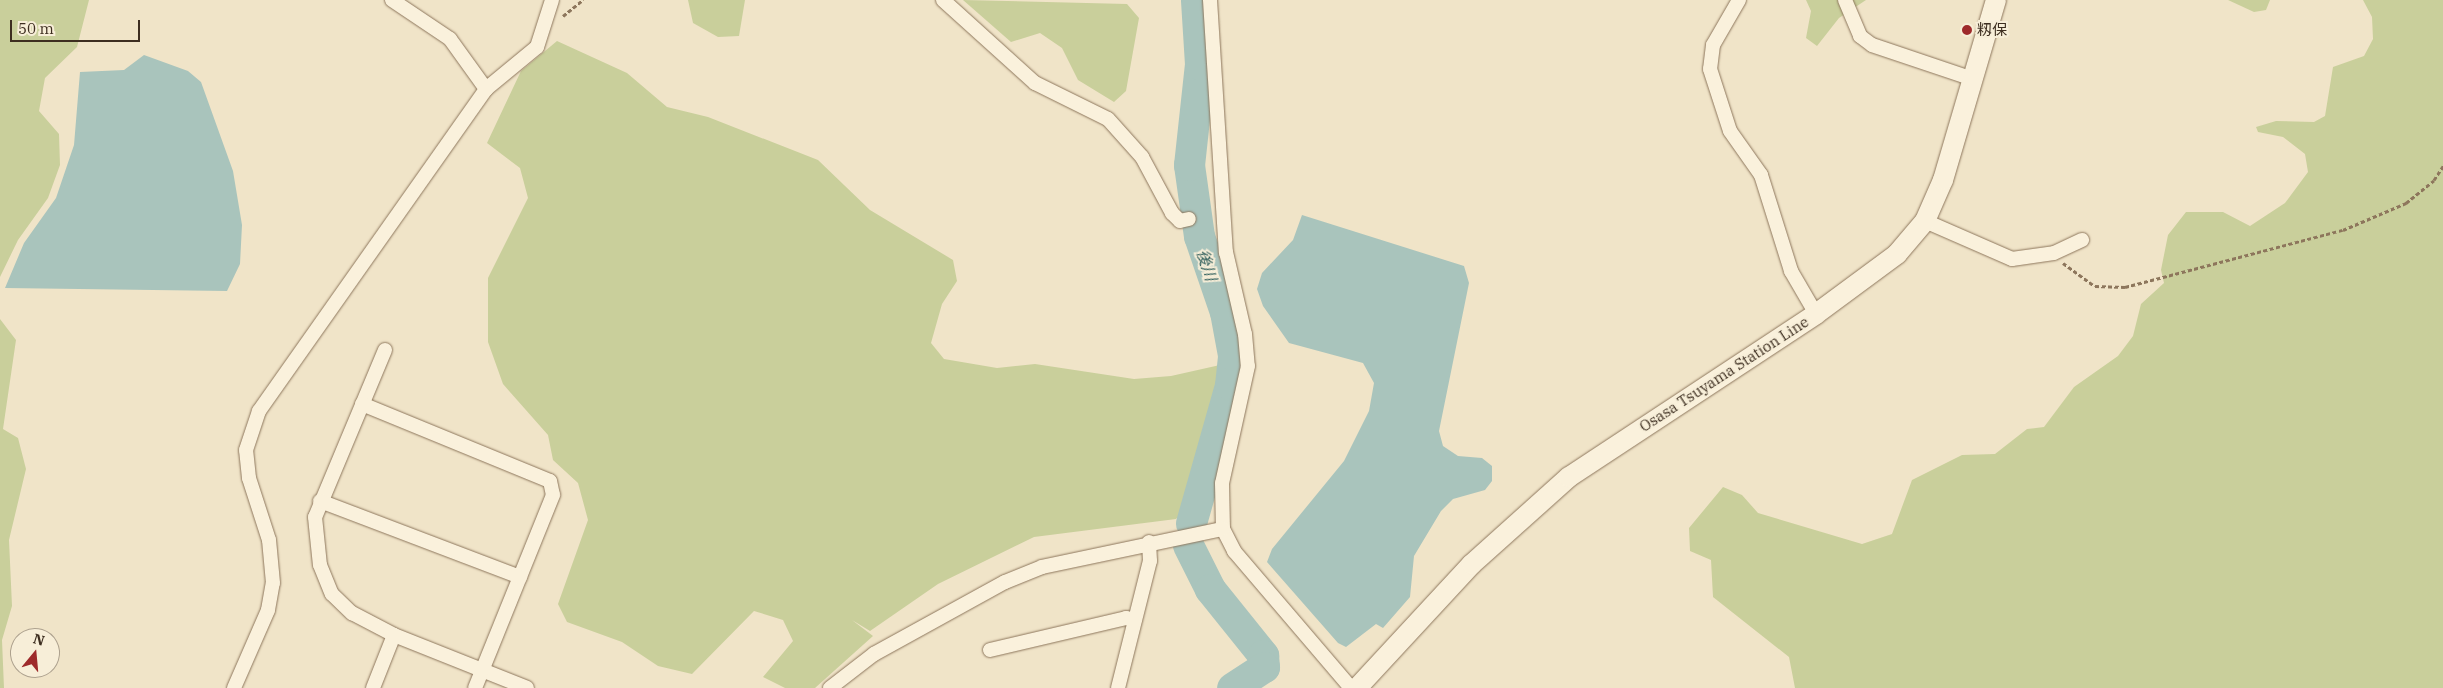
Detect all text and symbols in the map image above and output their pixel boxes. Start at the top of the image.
scale bar [12,10,142,42]
text: 50 m [18,19,54,38]
place label: 籾保 [1977,21,2007,39]
marker: 籾保 [1961,24,1973,36]
water label: 後川 [1193,247,1221,283]
street label: Osasa Tsuyama Station Line [1636,313,1812,435]
north arrow [10,628,60,678]
text: N [31,629,47,650]

